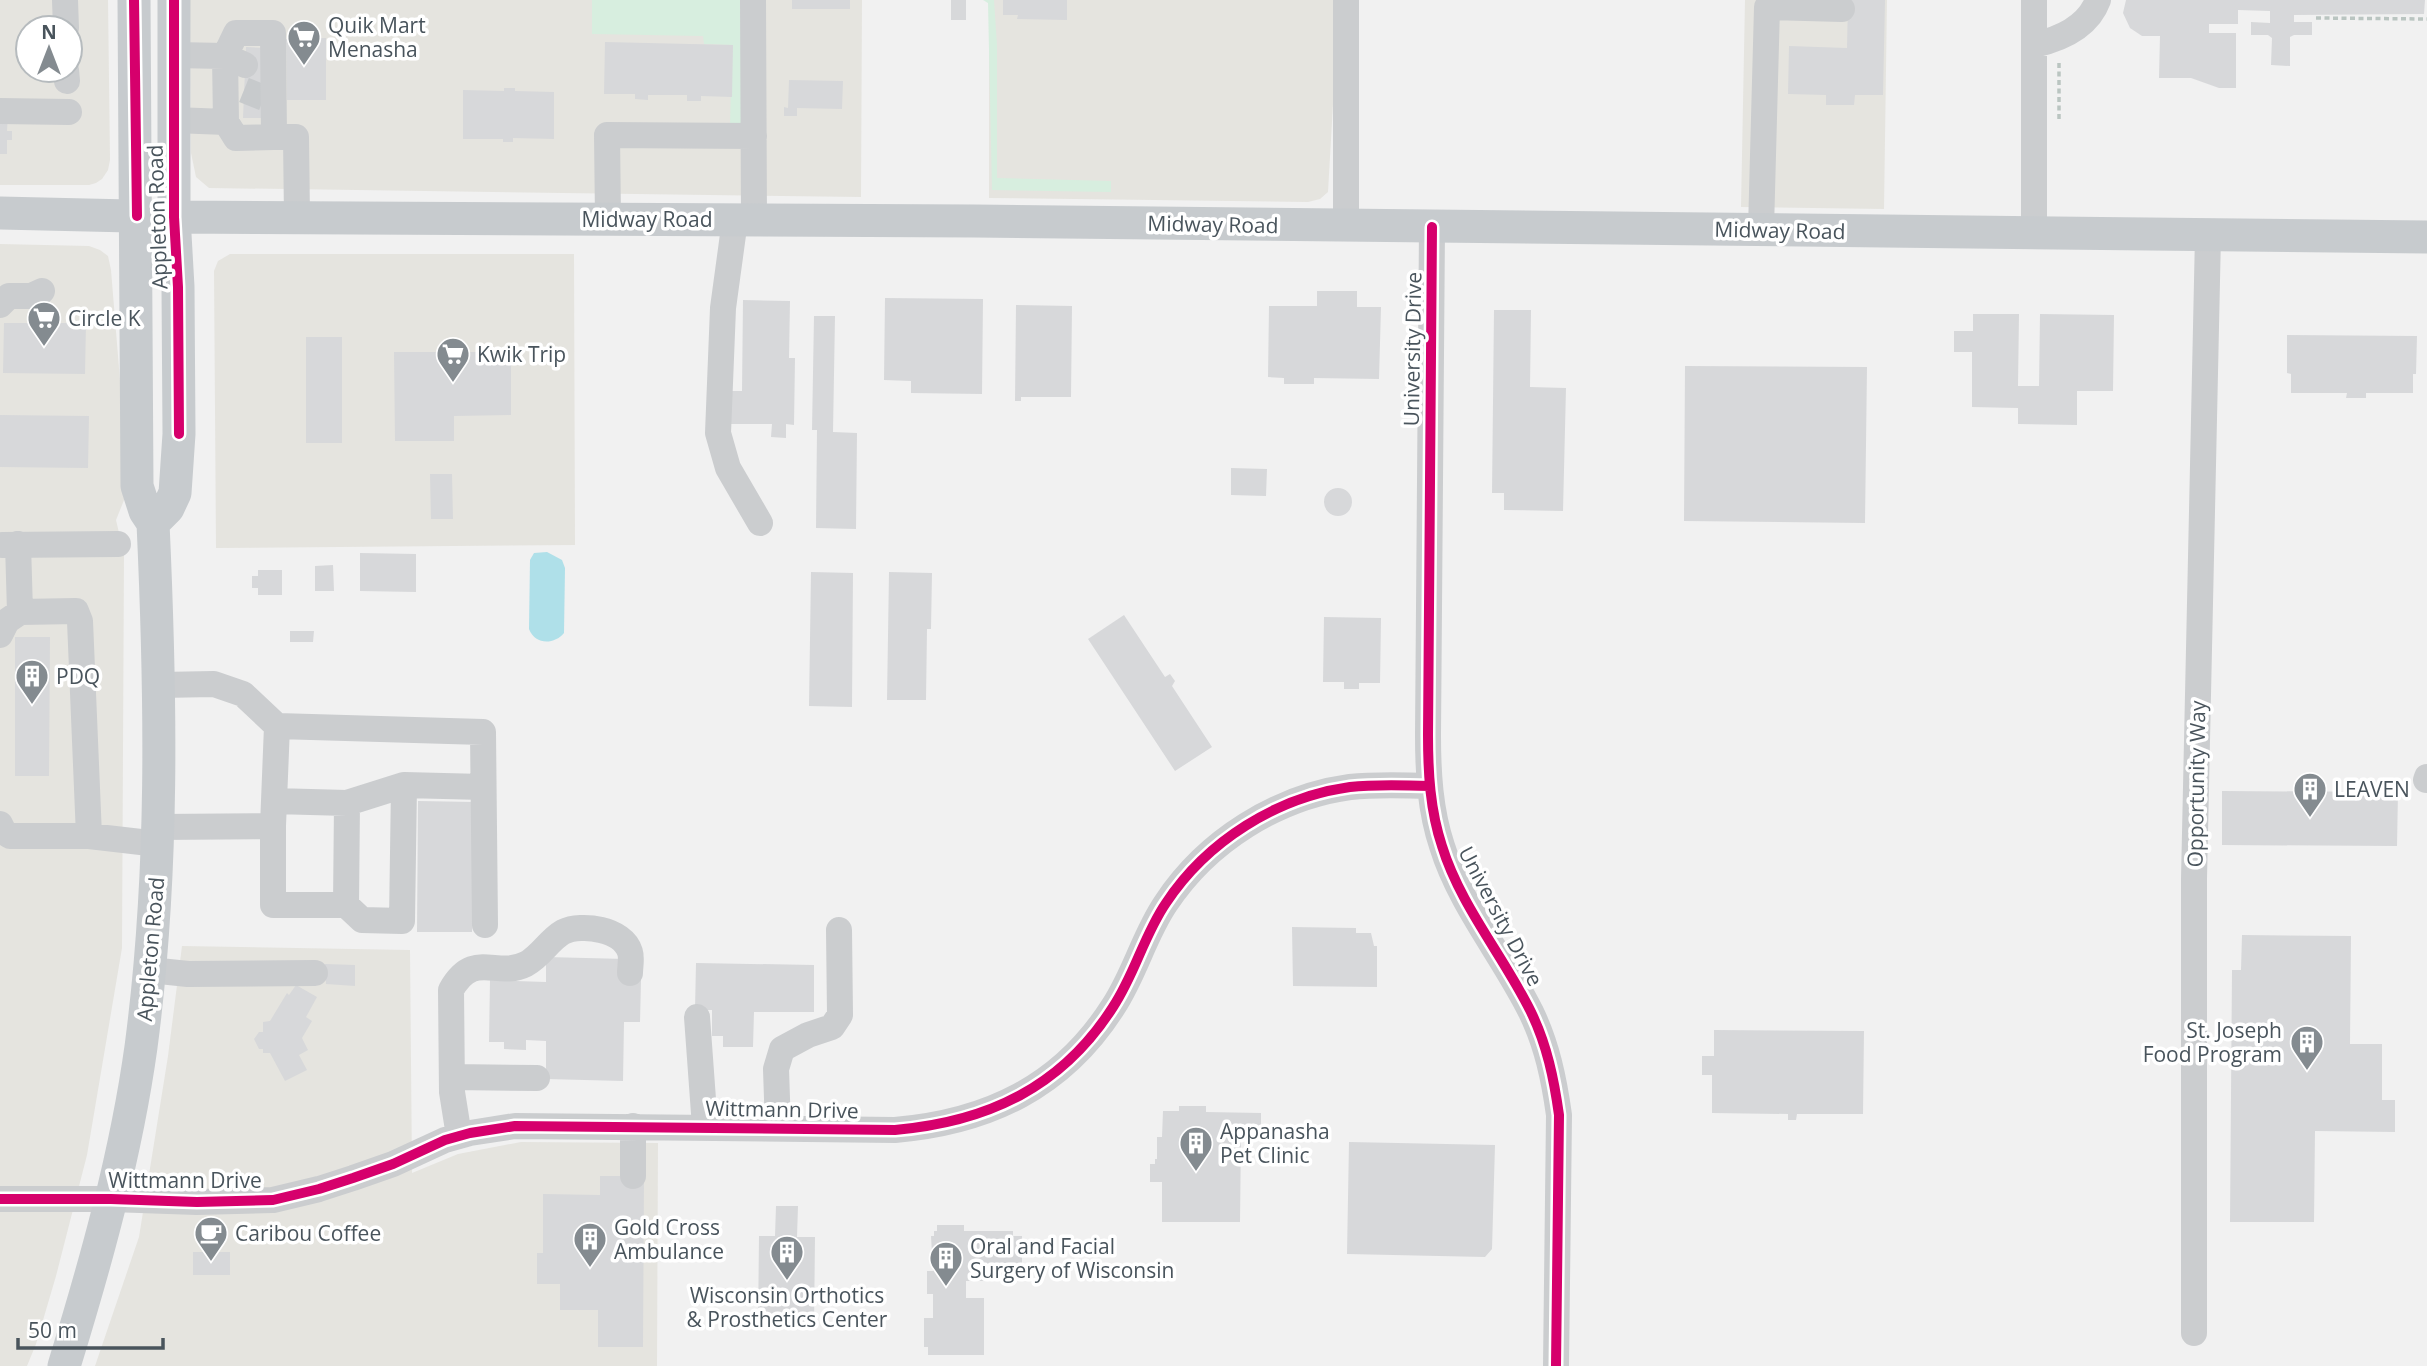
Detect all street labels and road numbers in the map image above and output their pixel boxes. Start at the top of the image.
street label: Appleton Road [140,144,174,290]
street label: Midway Road [581,205,713,233]
street label: Midway Road [1147,209,1279,239]
street label: Midway Road [1714,215,1846,245]
street label: University Drive [1397,272,1427,426]
street label: Opportunity Way [2181,700,2211,868]
street label: University Drive [1452,841,1550,991]
street label: Appleton Road [130,876,170,1022]
street label: Wittmann Drive [705,1094,859,1124]
street label: Wittmann Drive [108,1166,262,1194]

